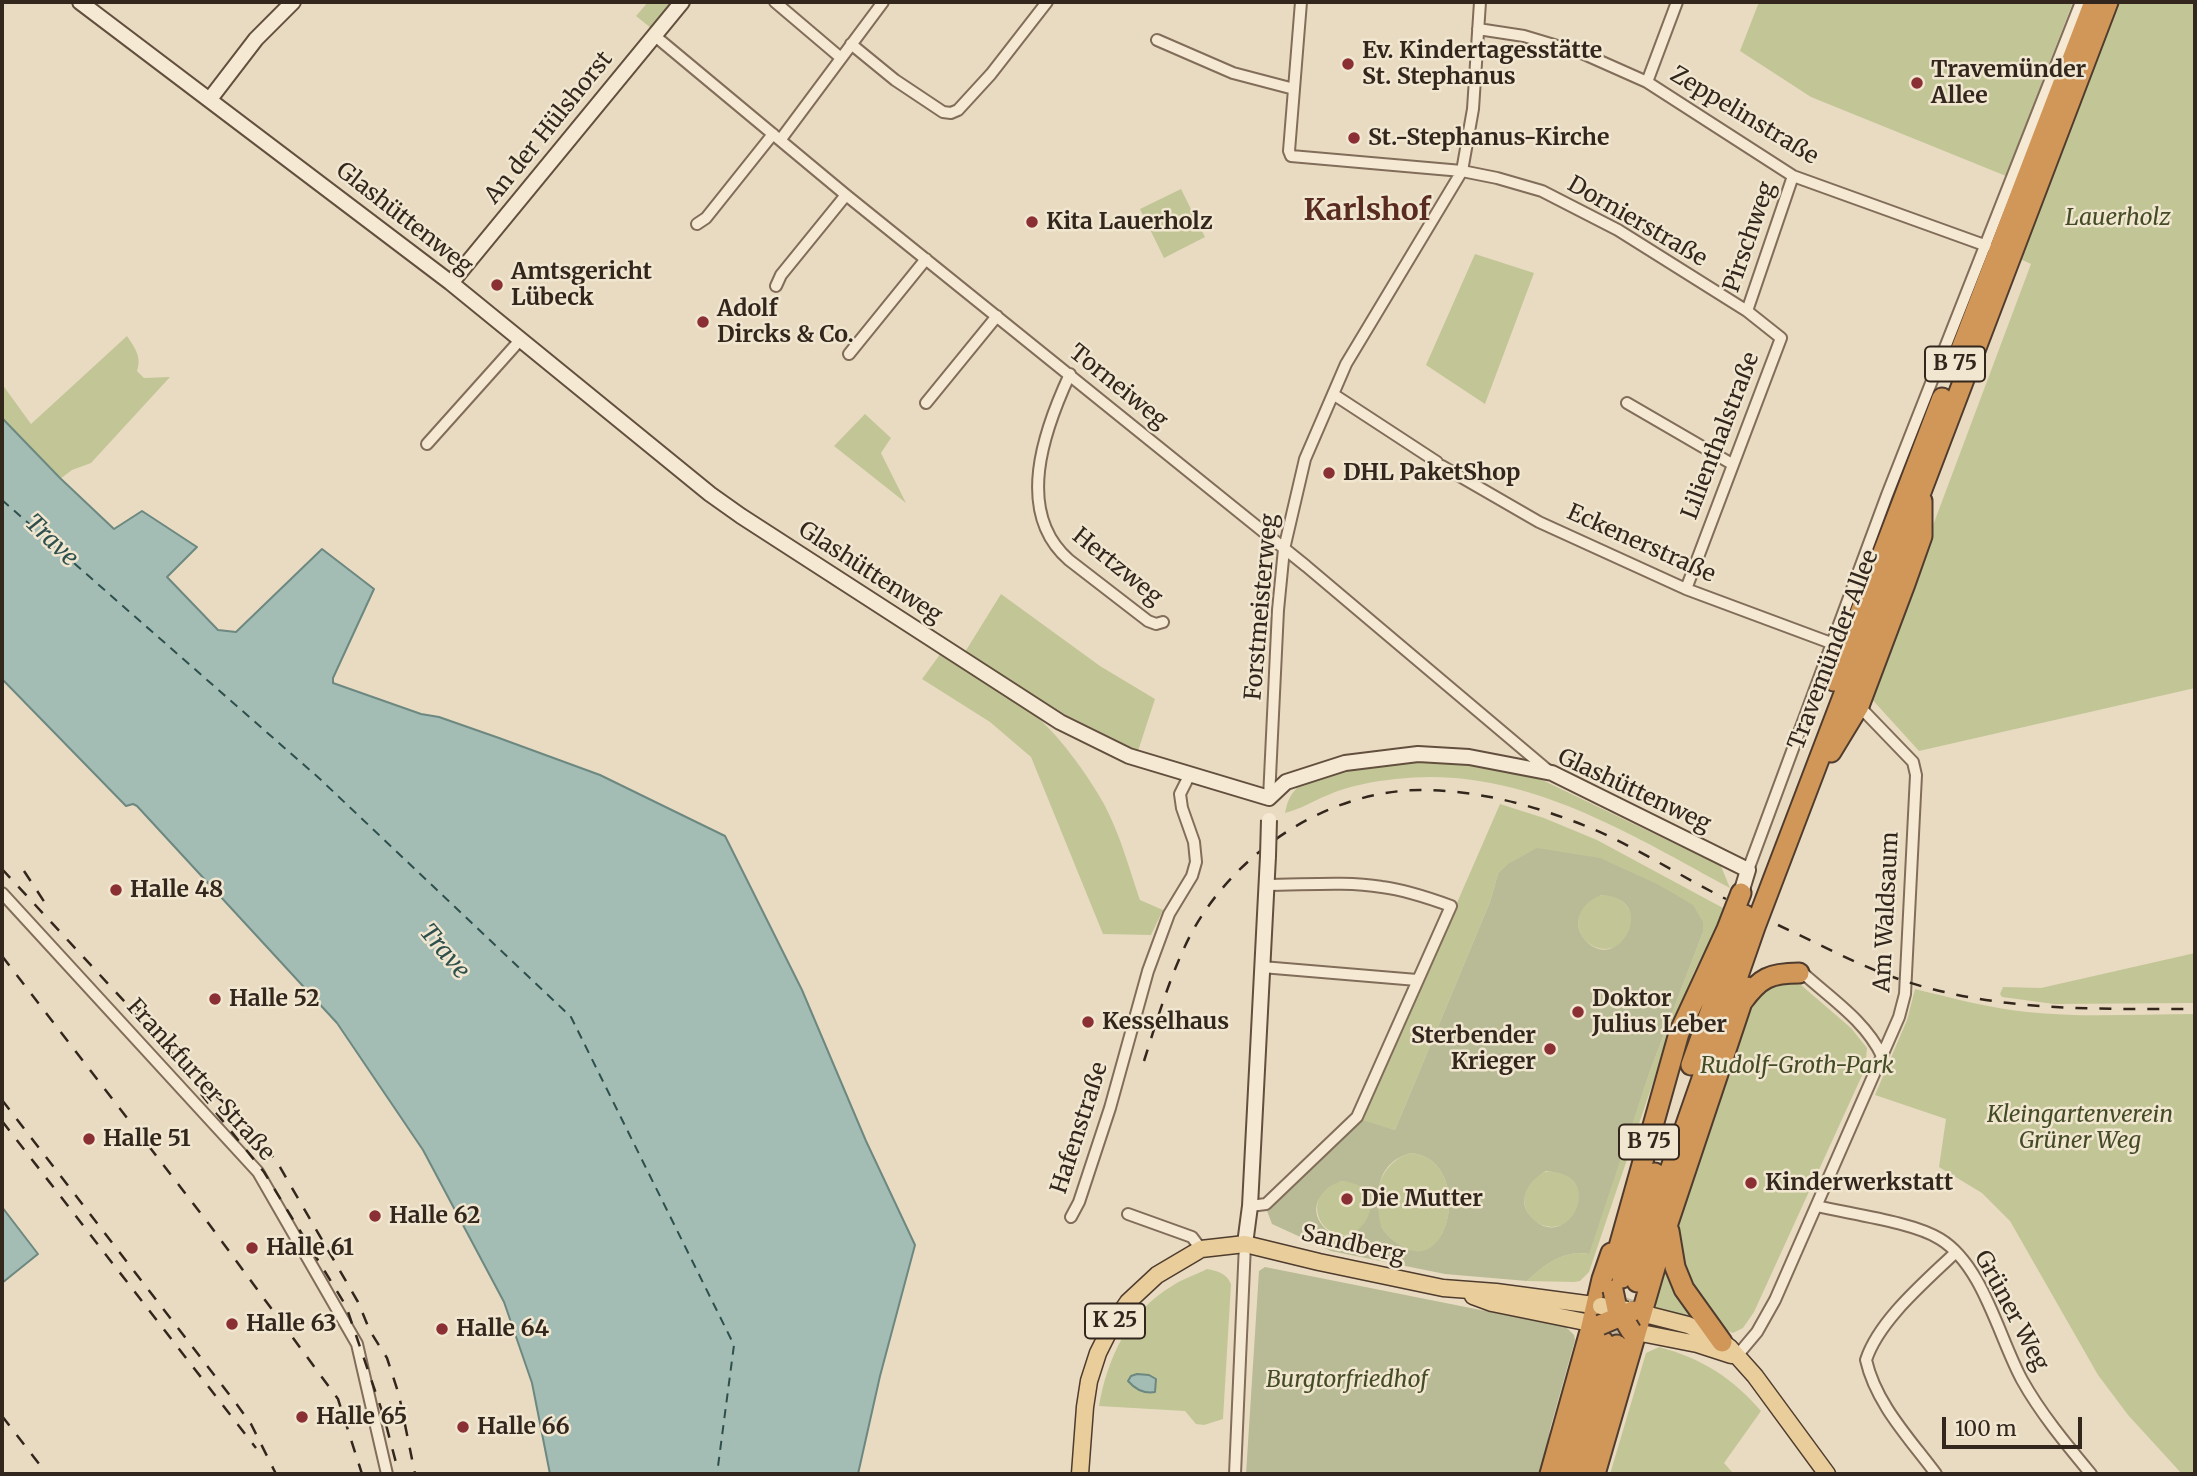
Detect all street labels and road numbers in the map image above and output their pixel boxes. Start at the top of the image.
street label: An der Hülshorst [479,46,619,210]
street label: Zeppelinstraße [1665,61,1823,171]
street label: Glashüttenweg [330,157,478,281]
street label: Dornierstraße [1562,171,1712,273]
street label: Pirschweg [1718,178,1782,296]
street label: Torneiweg [1063,339,1173,435]
road number: B 75 [1925,346,1985,382]
street label: Lilienthalstraße [1676,349,1766,523]
street label: Eckenerstraße [1563,499,1719,589]
street label: Forstmeisterweg [1240,512,1284,702]
street label: Glashüttenweg [793,516,947,630]
street label: Hertzweg [1067,522,1167,612]
street label: Travemünder Allee [1783,546,1885,754]
street label: Glashüttenweg [1553,743,1715,839]
street label: Am Waldsaum [1869,831,1905,993]
street label: Frankfurter Straße [120,994,280,1166]
street label: Hafenstraße [1046,1059,1114,1197]
road number: B 75 [1619,1124,1679,1160]
street label: Sandberg [1298,1220,1408,1270]
street label: Grüner Weg [1968,1246,2054,1376]
road number: K 25 [1085,1304,1145,1338]

